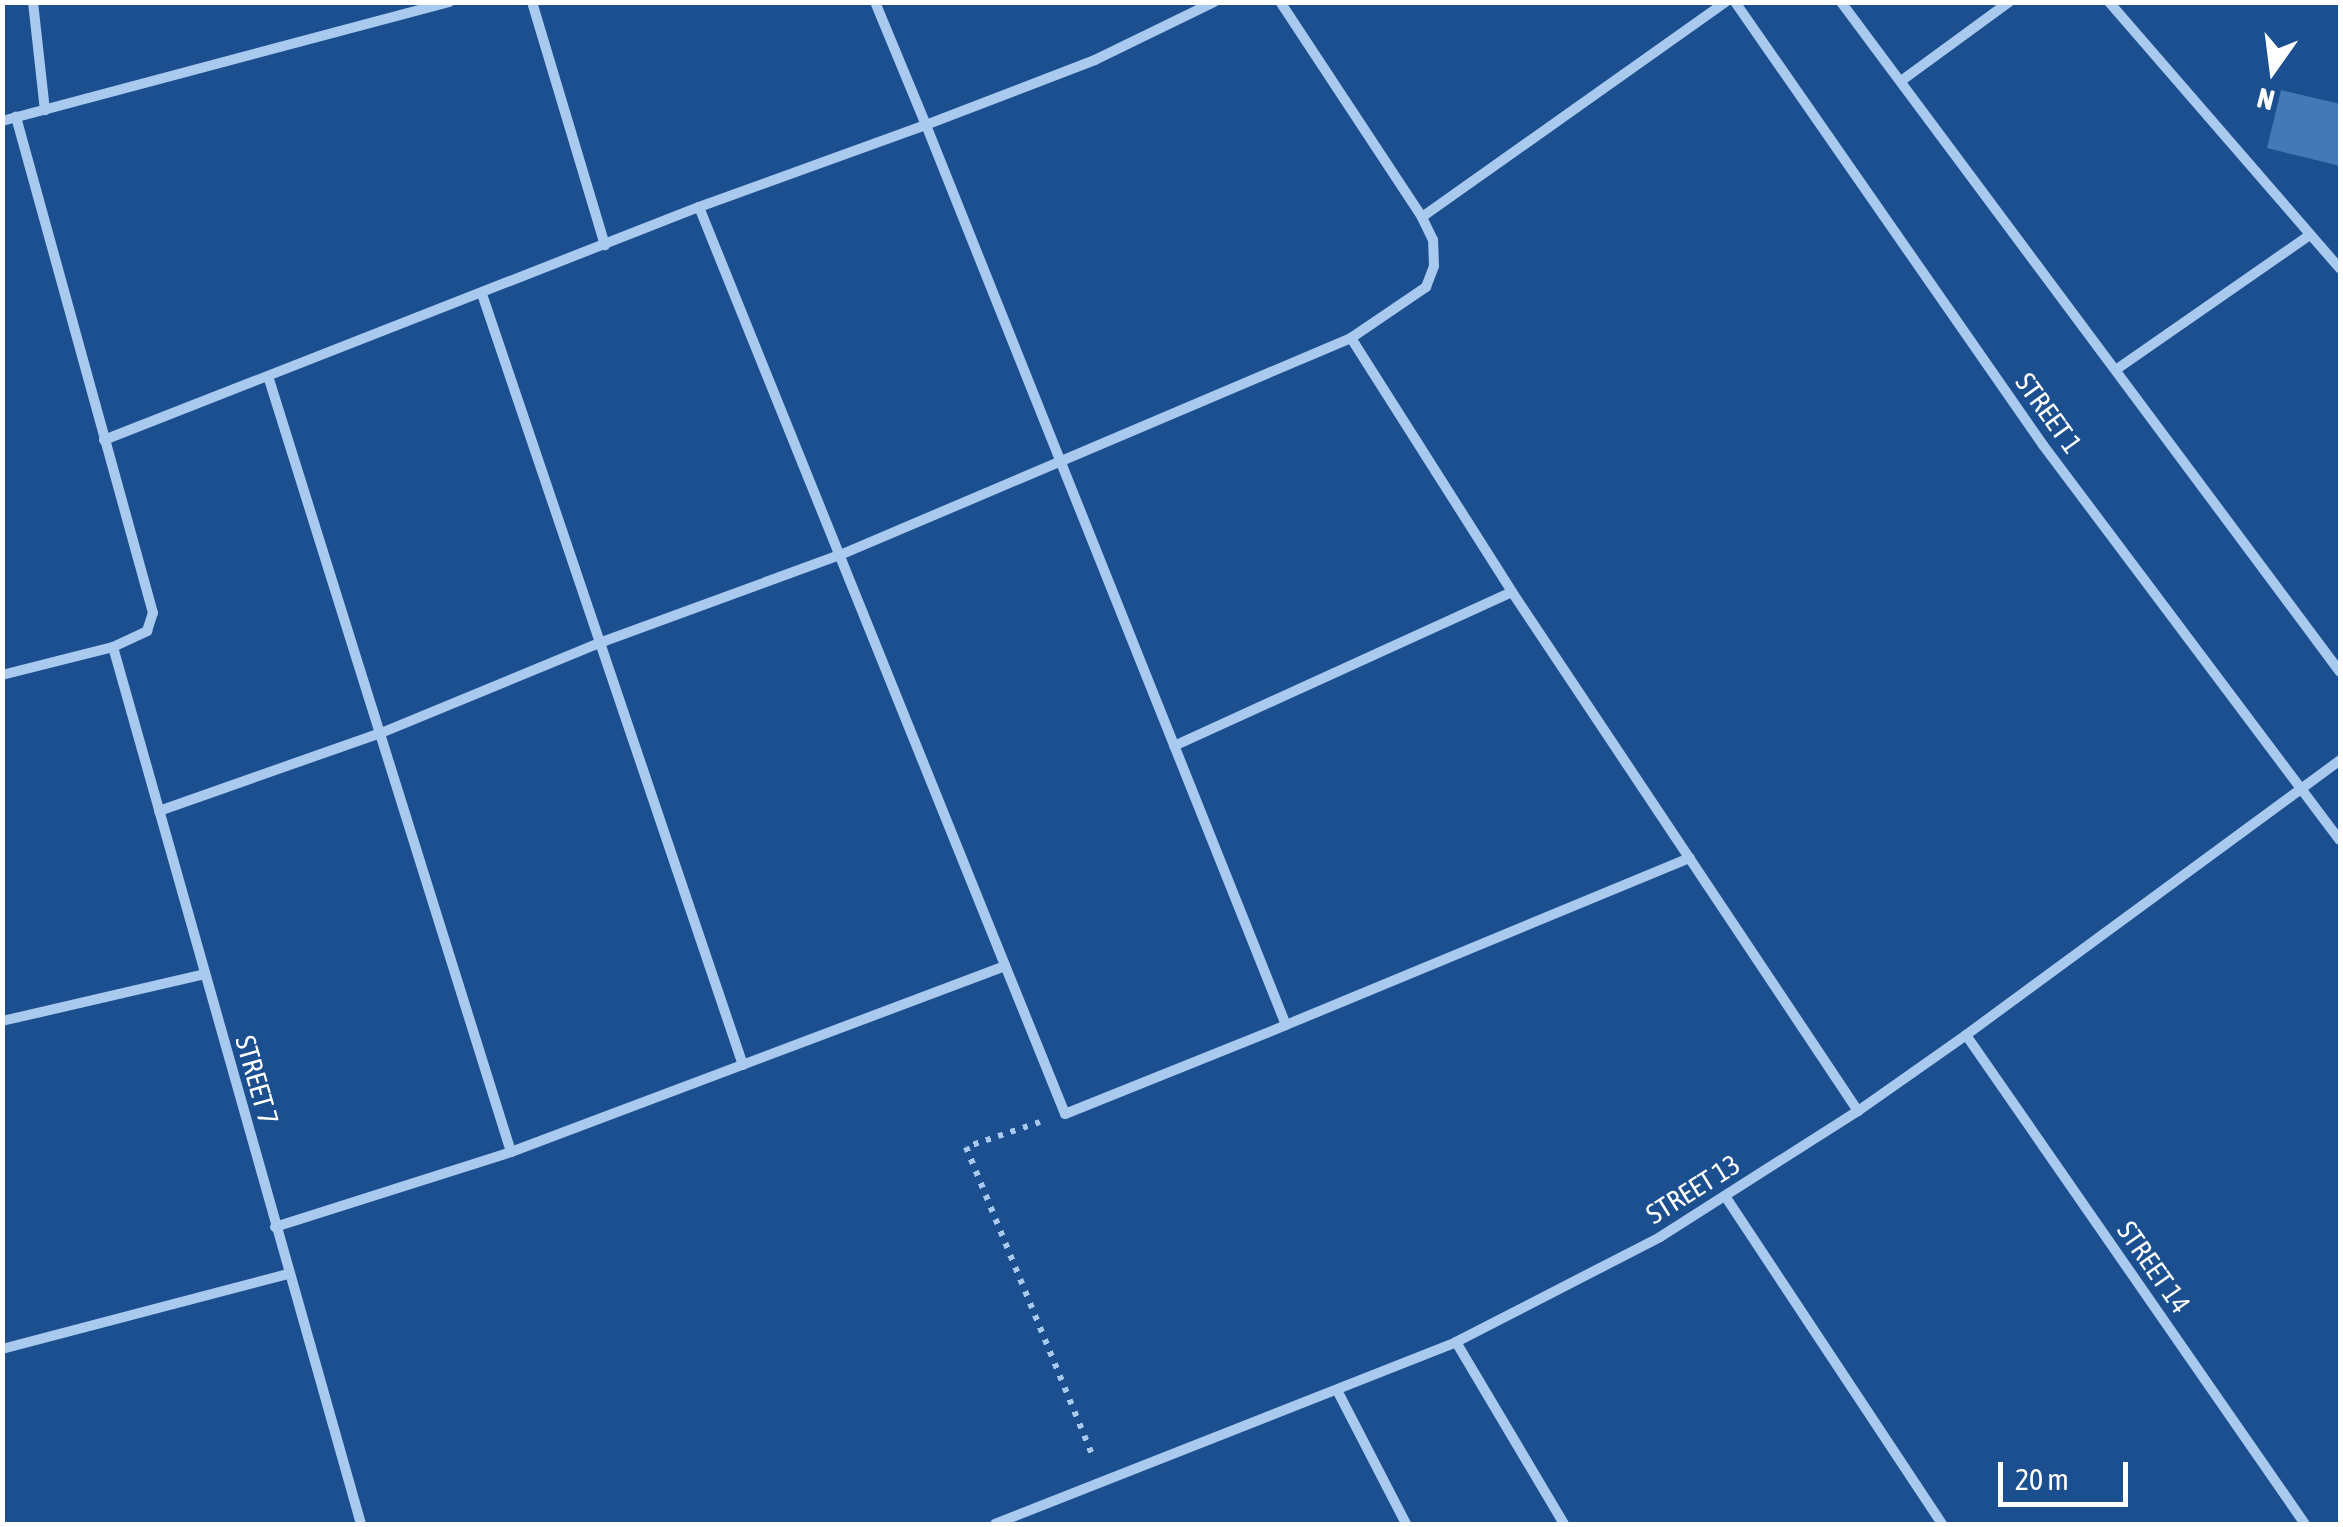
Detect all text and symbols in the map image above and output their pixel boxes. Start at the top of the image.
north arrow [2223,20,2323,120]
text: N [2254,82,2278,117]
street label: STREET 1 [2009,366,2089,460]
street label: STREET 7 [228,1032,286,1128]
street label: STREET 13 [1640,1147,1746,1231]
street label: STREET 14 [2110,1215,2198,1319]
scale bar [2003,1442,2133,1504]
text: 20 m [2015,1462,2069,1496]

